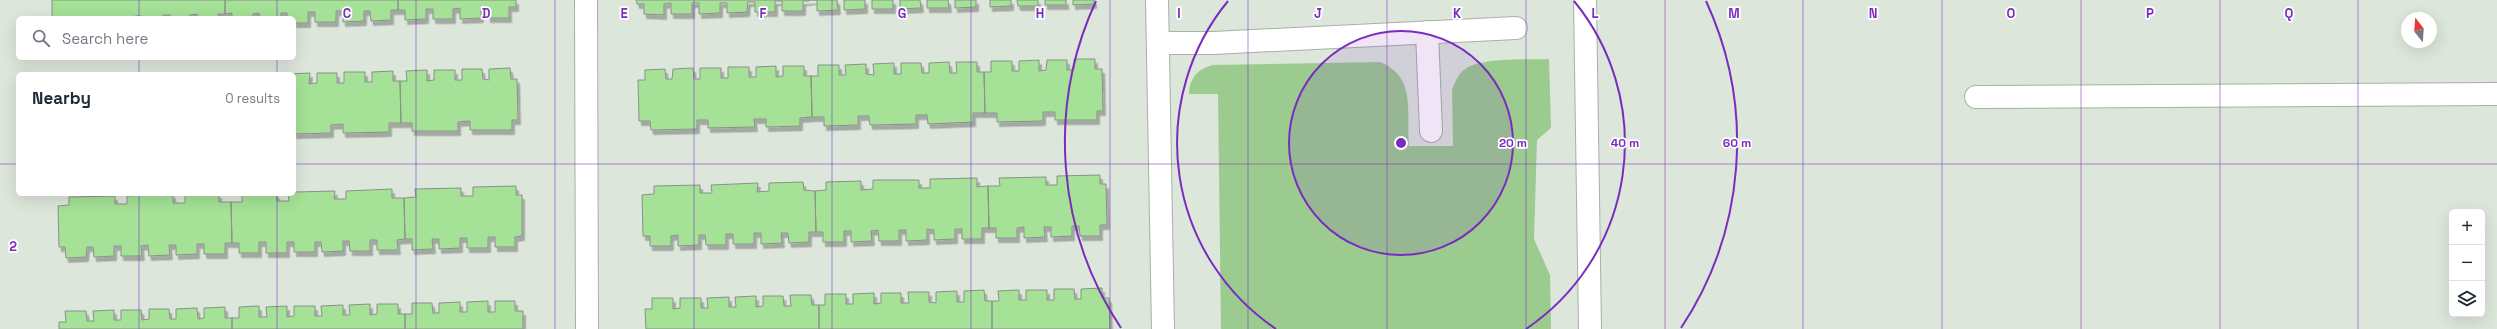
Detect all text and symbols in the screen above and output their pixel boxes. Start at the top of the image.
text: C [343,5,351,22]
text: D [482,5,491,22]
text: E [620,5,628,22]
text: F [760,5,767,22]
text: G [898,5,906,22]
text: H [1036,5,1044,22]
text: I [1177,5,1181,22]
text: J [1314,5,1322,22]
text: K [1453,5,1462,22]
text: L [1591,5,1599,22]
text: M [1728,5,1740,22]
text: N [1869,5,1877,22]
text: O [2007,5,2016,22]
text: P [2146,5,2154,22]
text: Q [2285,5,2294,22]
north arrow [2401,12,2437,48]
search box [16,16,296,60]
icon: search [30,27,52,49]
text: Search here [62,29,148,48]
text: Nearby [32,87,91,109]
text: 0 results [225,90,280,107]
text: 20 m [1499,135,1527,151]
text: 40 m [1611,135,1639,151]
text: 60 m [1723,135,1751,151]
centre of rings [1394,136,1408,150]
map controls [2449,209,2485,317]
button: + [2449,209,2485,245]
text: 2 [9,238,17,255]
button: − [2449,245,2485,281]
button: layers [2449,281,2485,317]

